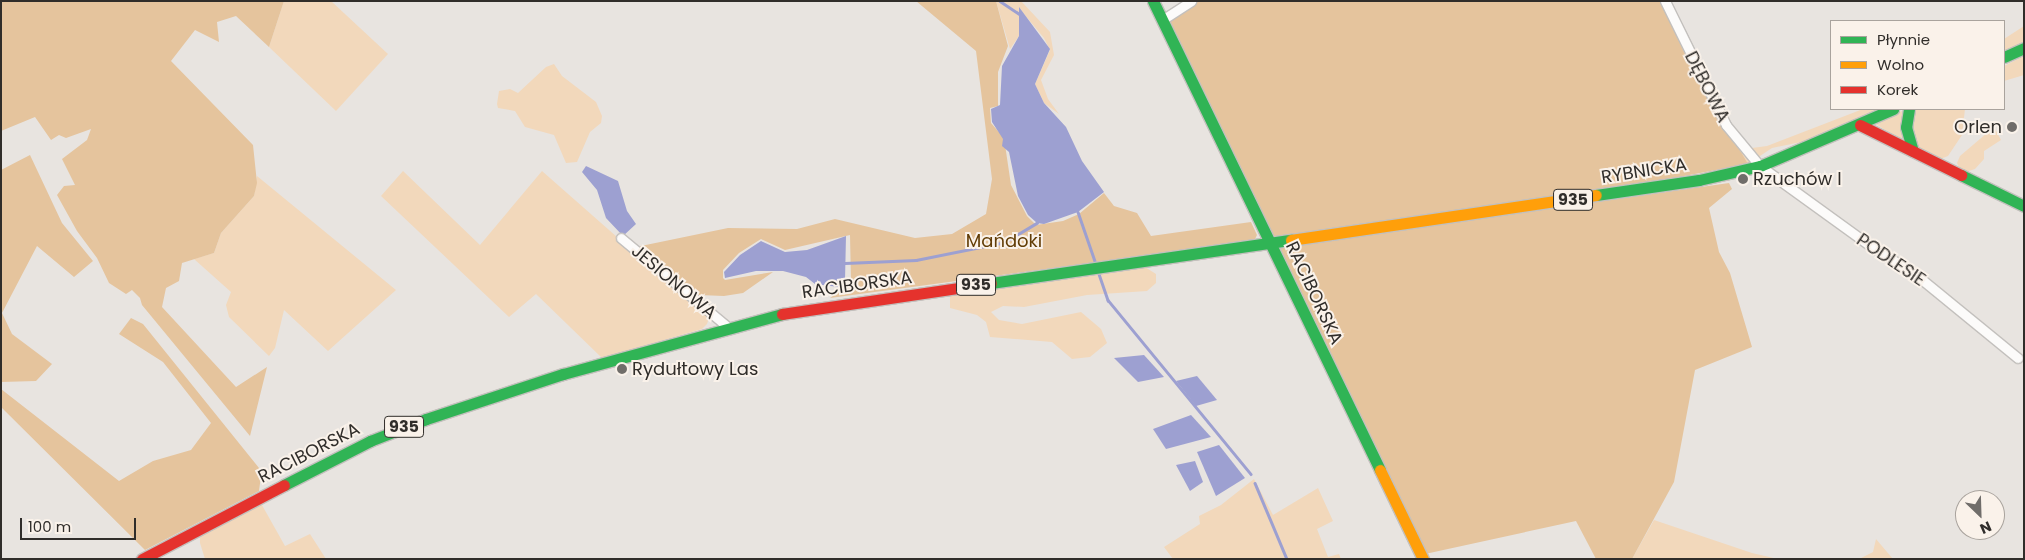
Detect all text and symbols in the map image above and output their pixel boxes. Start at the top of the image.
legend [1830,20,2005,110]
text: Płynnie [1877,29,1930,50]
street label: DĘBOWA [1680,48,1734,126]
text: Wolno [1877,54,1924,75]
text: Korek [1877,79,1918,100]
place label: Orlen [1954,116,2002,138]
marker: Orlen [2006,121,2018,133]
street label: RYBNICKA [1600,154,1688,188]
place label: Rzuchów I [1753,168,1842,190]
marker: Rzuchów I [1737,173,1749,185]
road number: 935 [1553,186,1593,214]
street label: PODLESIE [1852,229,1930,291]
park label: Mańdoki [966,230,1042,252]
street label: RACIBORSKA [1281,238,1347,348]
street label: JESIONOWA [627,240,721,324]
street label: RACIBORSKA [801,267,913,303]
road number: 935 [956,272,996,298]
place label: Rydułtowy Las [632,358,758,380]
marker: Rydułtowy Las [616,363,628,375]
road number: 935 [384,414,424,441]
street label: RACIBORSKA [255,418,363,488]
north arrow [1955,490,2005,540]
scale bar [22,508,139,540]
text: 100 m [28,516,71,537]
text: N [1977,517,1995,539]

